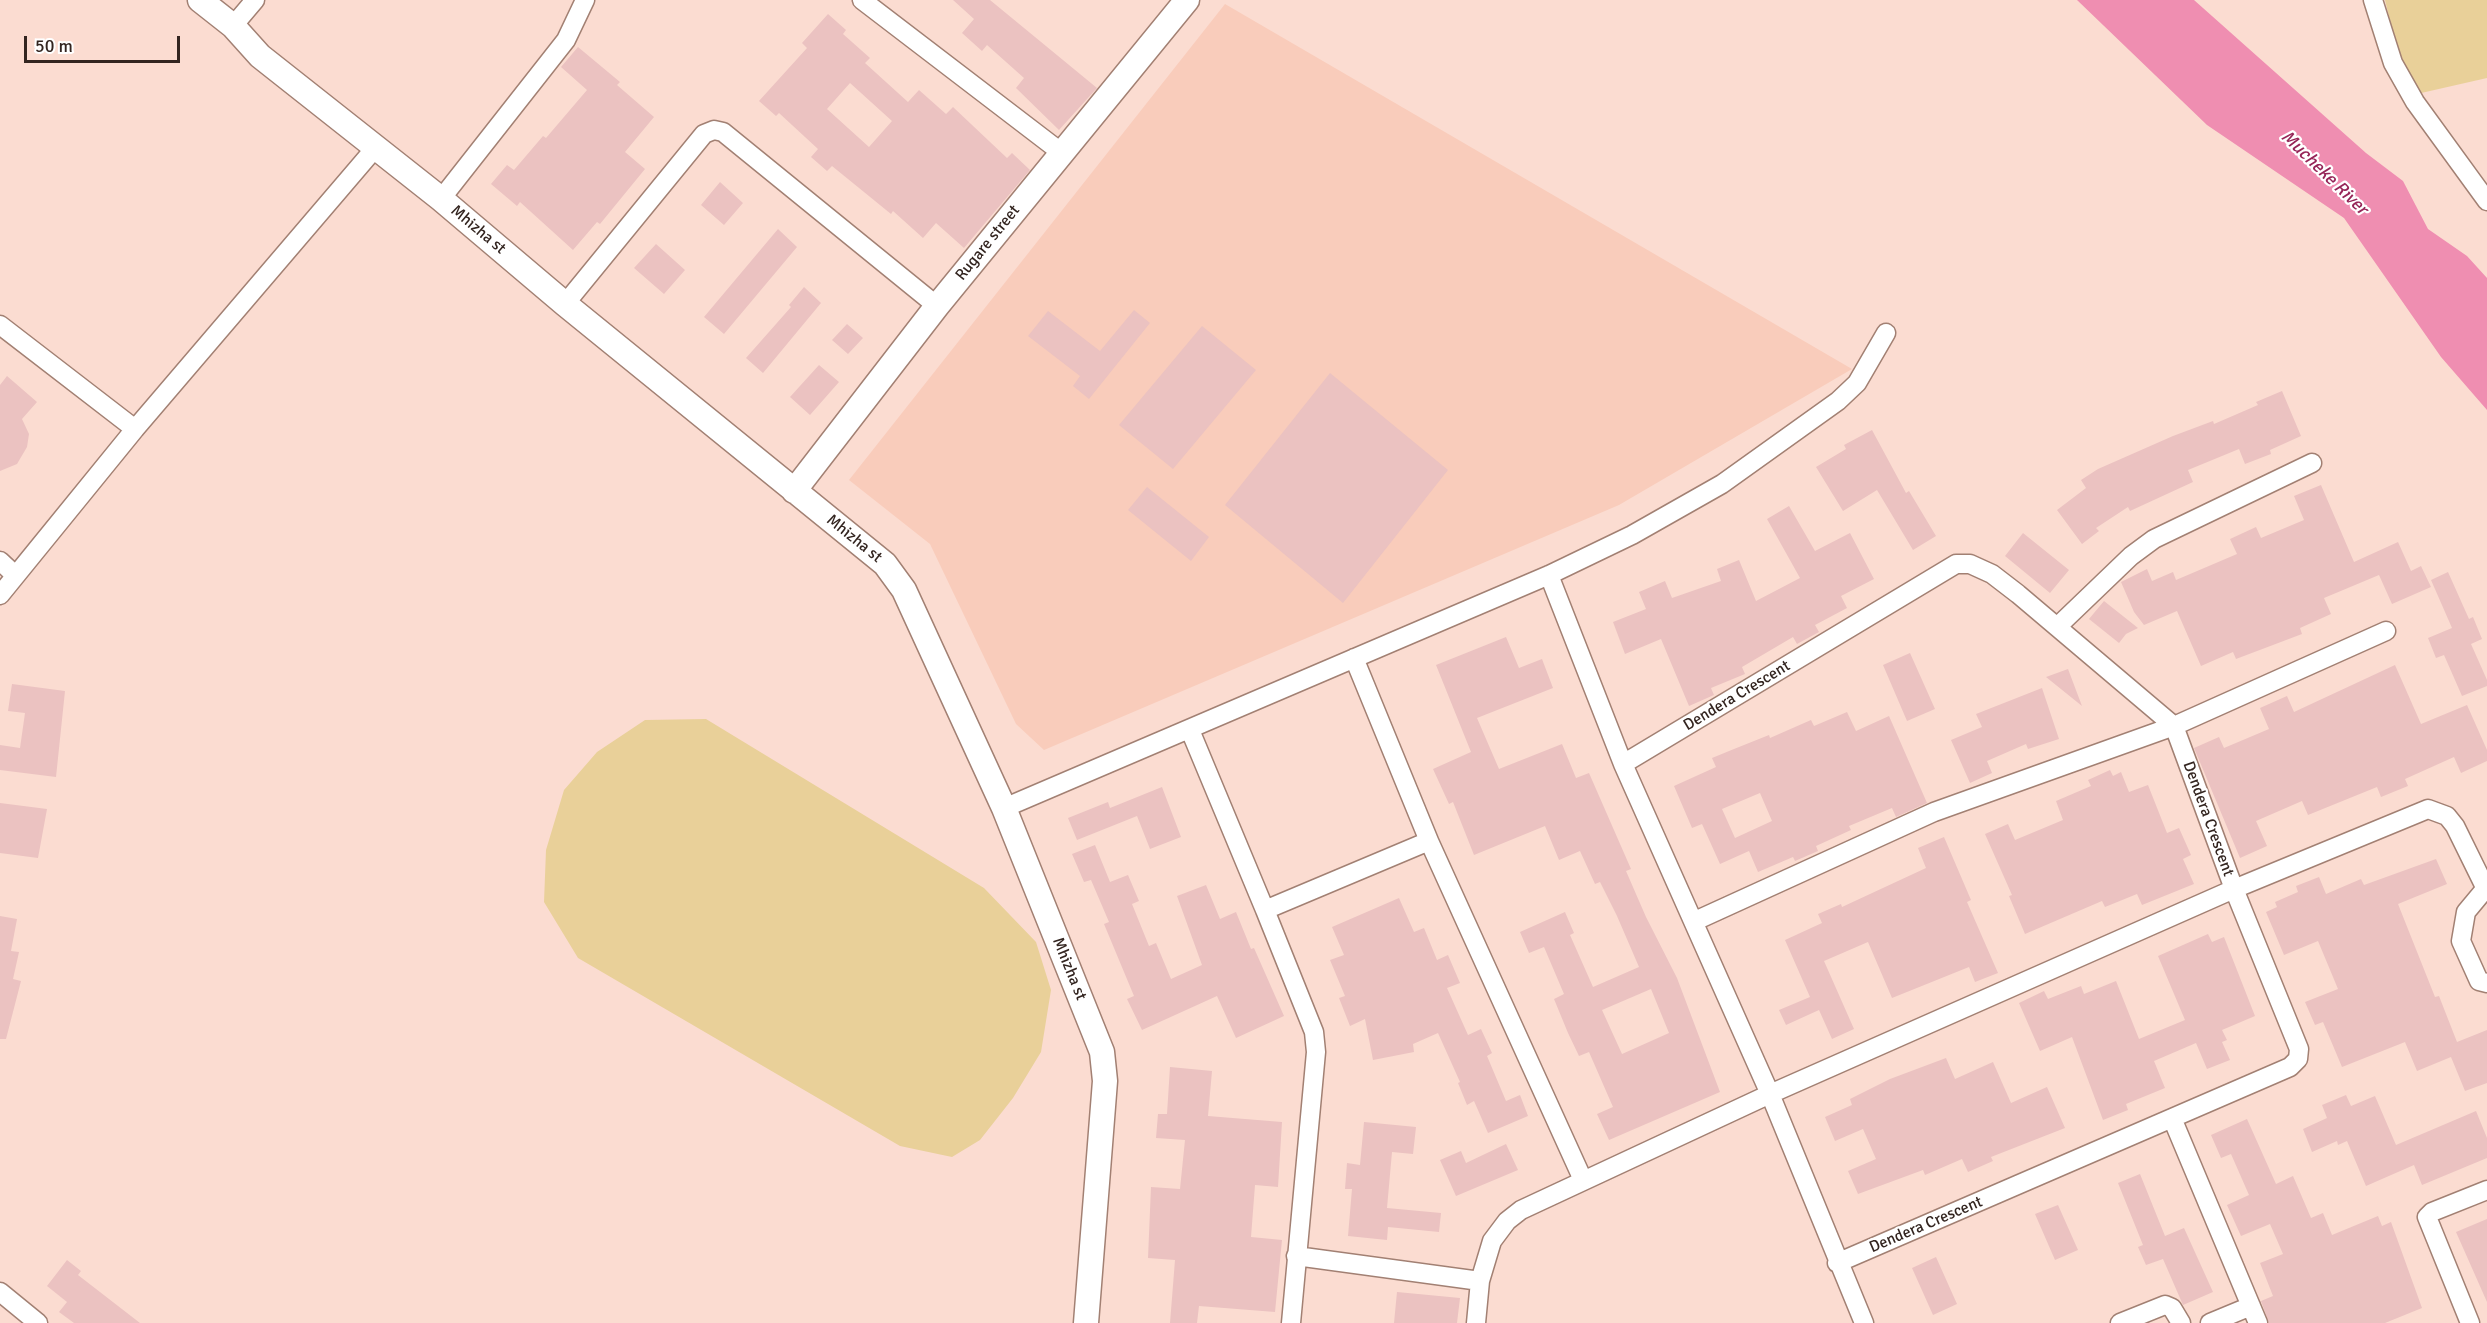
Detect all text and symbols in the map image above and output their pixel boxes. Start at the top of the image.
scale bar [27,24,183,62]
text: 50 m [35,35,73,57]
water label: Mucheke River [2276,126,2372,220]
street label: Mhizha st [447,201,509,259]
street label: Rugare street [952,201,1024,285]
street label: Mhizha st [822,511,886,567]
street label: Dendera Crescent [1680,657,1794,735]
street label: Dendera Crescent [2178,759,2238,879]
street label: Mhizha st [1048,935,1090,1003]
street label: Dendera Crescent [1867,1193,1985,1257]

